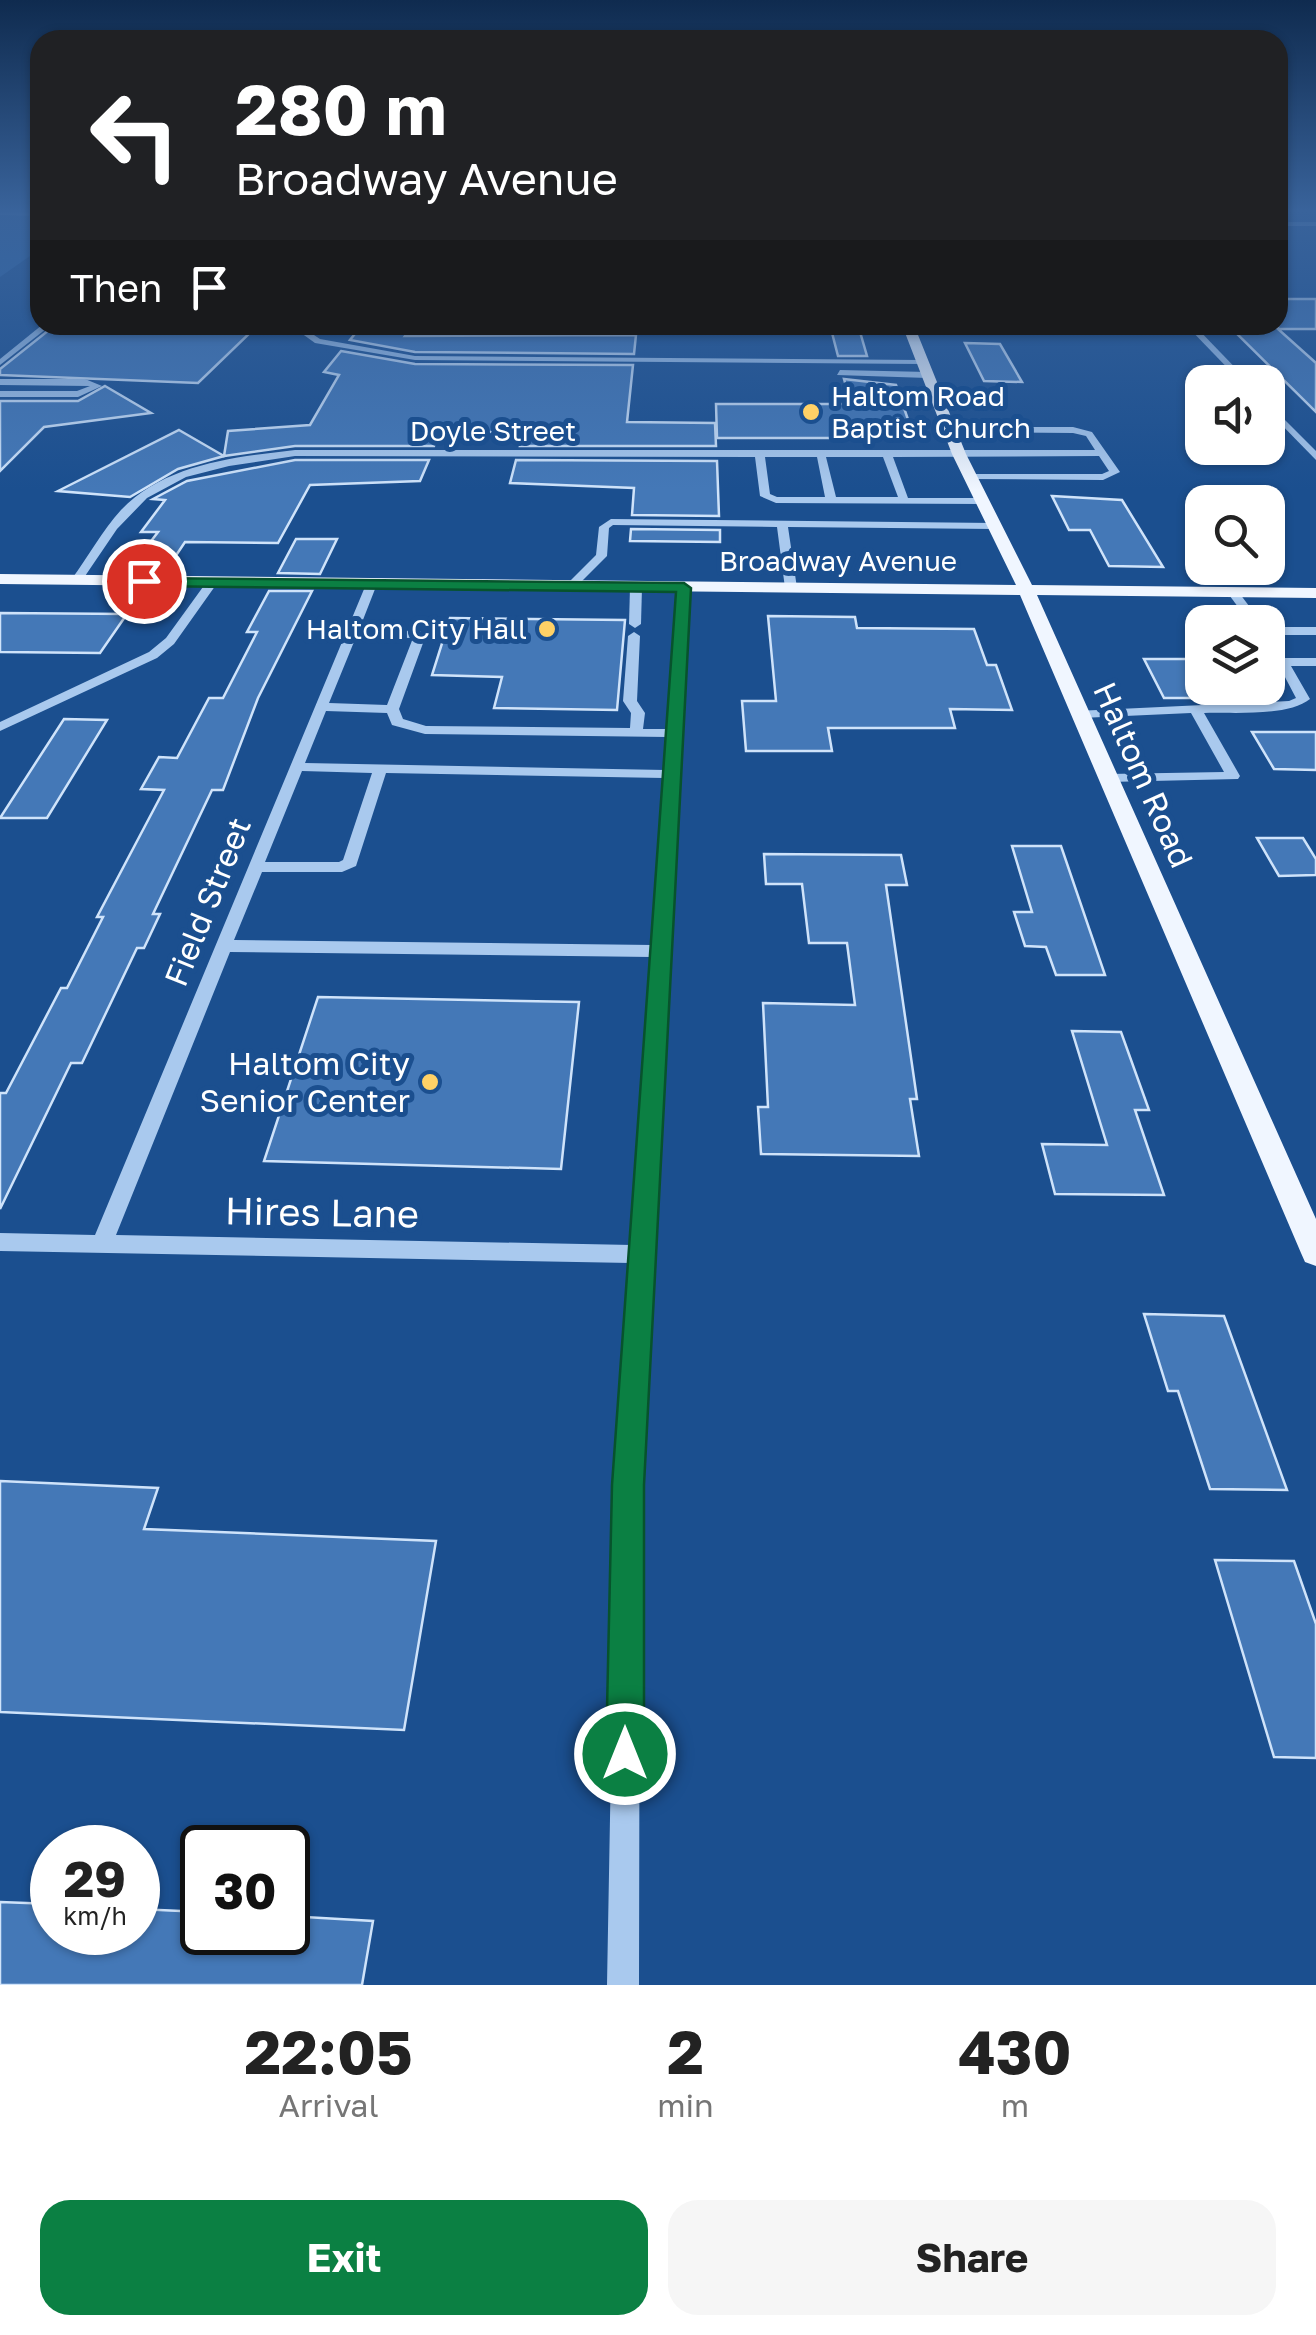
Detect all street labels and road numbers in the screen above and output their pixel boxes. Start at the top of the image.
street label: Doyle Street [410,414,576,447]
street label: Broadway Avenue [719,544,957,577]
street label: Haltom Road [1086,676,1202,873]
street label: Field Street [156,812,258,991]
street label: Hires Lane [225,1187,419,1236]

